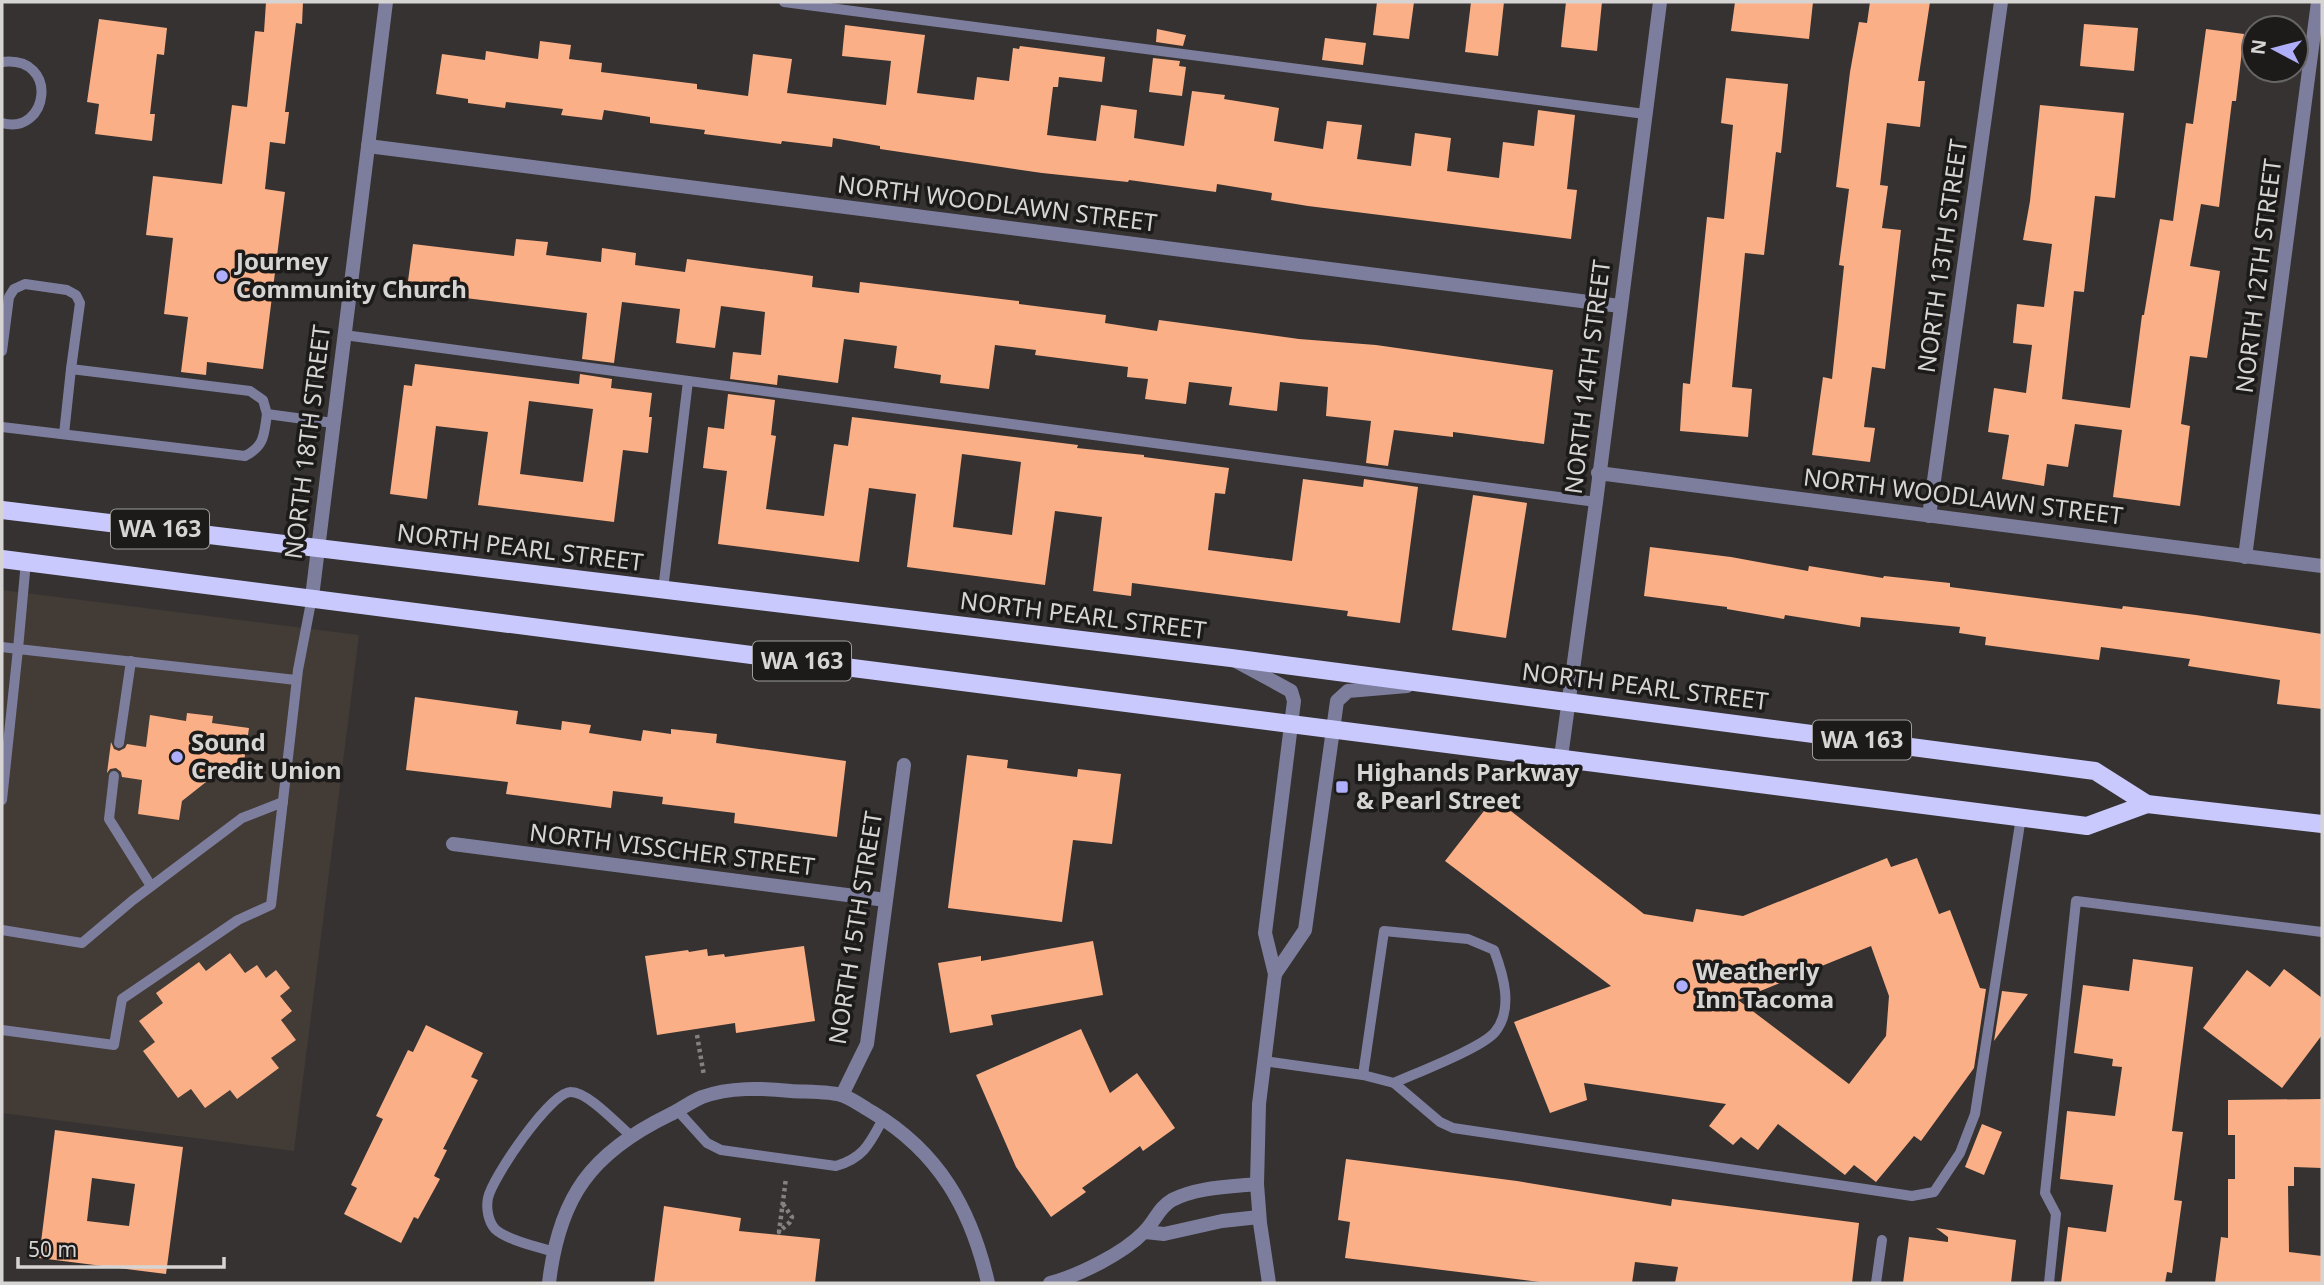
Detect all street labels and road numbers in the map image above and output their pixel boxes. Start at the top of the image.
street label: NORTH 13TH STREET [1909,136,1974,375]
street label: NORTH 12TH STREET [2227,156,2288,395]
street label: NORTH WOODLAWN STREET [836,167,1159,239]
street label: NORTH 14TH STREET [1556,257,1617,496]
street label: NORTH 18TH STREET [276,322,337,561]
street label: NORTH WOODLAWN STREET [1802,460,2125,532]
road number: WA 163 [111,509,209,548]
street label: NORTH PEARL STREET [395,515,646,578]
street label: NORTH PEARL STREET [958,583,1209,646]
road number: WA 163 [753,642,851,680]
street label: NORTH PEARL STREET [1520,654,1771,717]
road number: WA 163 [1813,720,1911,760]
street label: NORTH 15TH STREET [820,808,889,1047]
street label: NORTH VISSCHER STREET [528,815,817,882]

